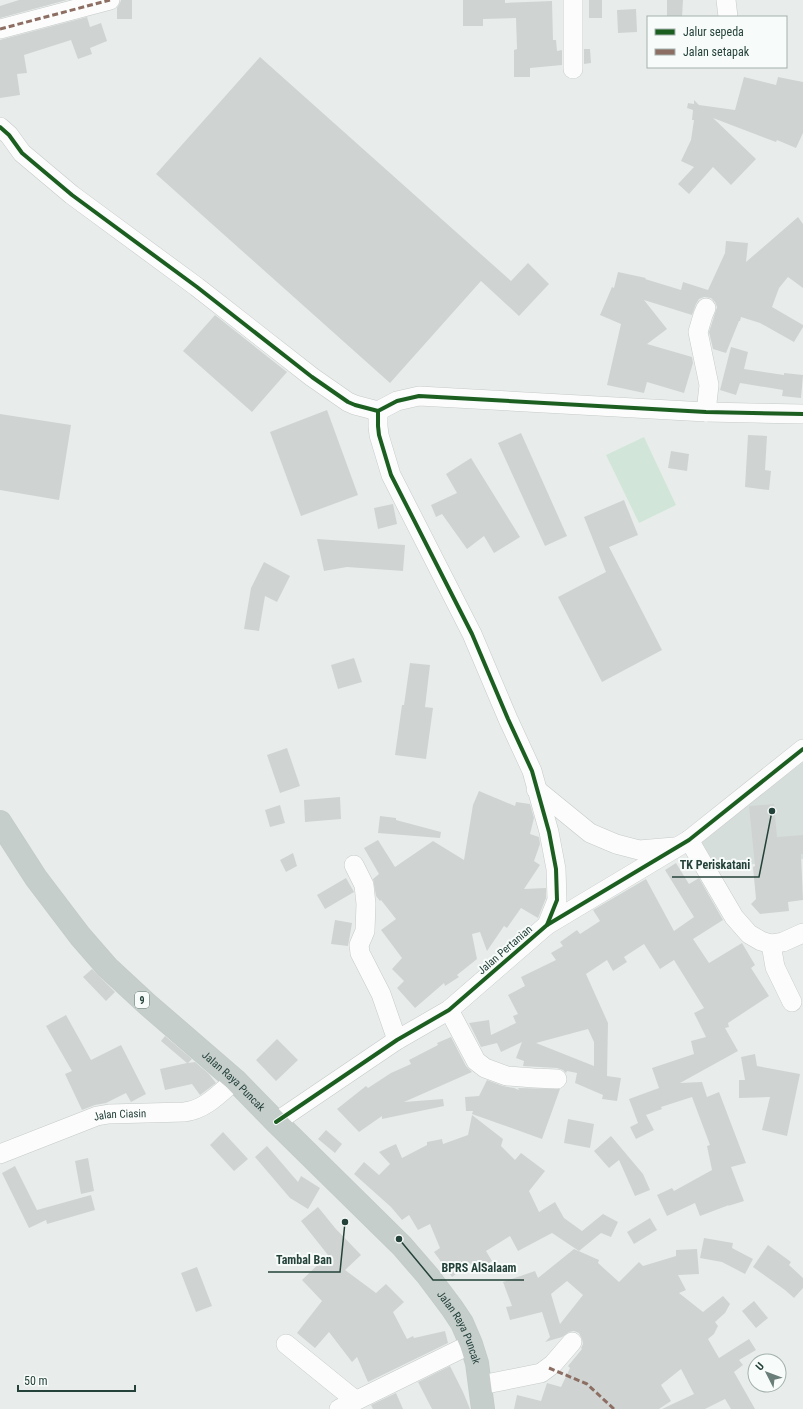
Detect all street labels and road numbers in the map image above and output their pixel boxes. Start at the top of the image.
street label: Jalan Pertanian [475,923,535,977]
road number: 9 [135,992,149,1008]
street label: Jalan Raya Puncak [200,1048,268,1114]
street label: Jalan Ciasin [91,1107,146,1123]
street label: Jalan Raya Puncak [435,1288,483,1366]

